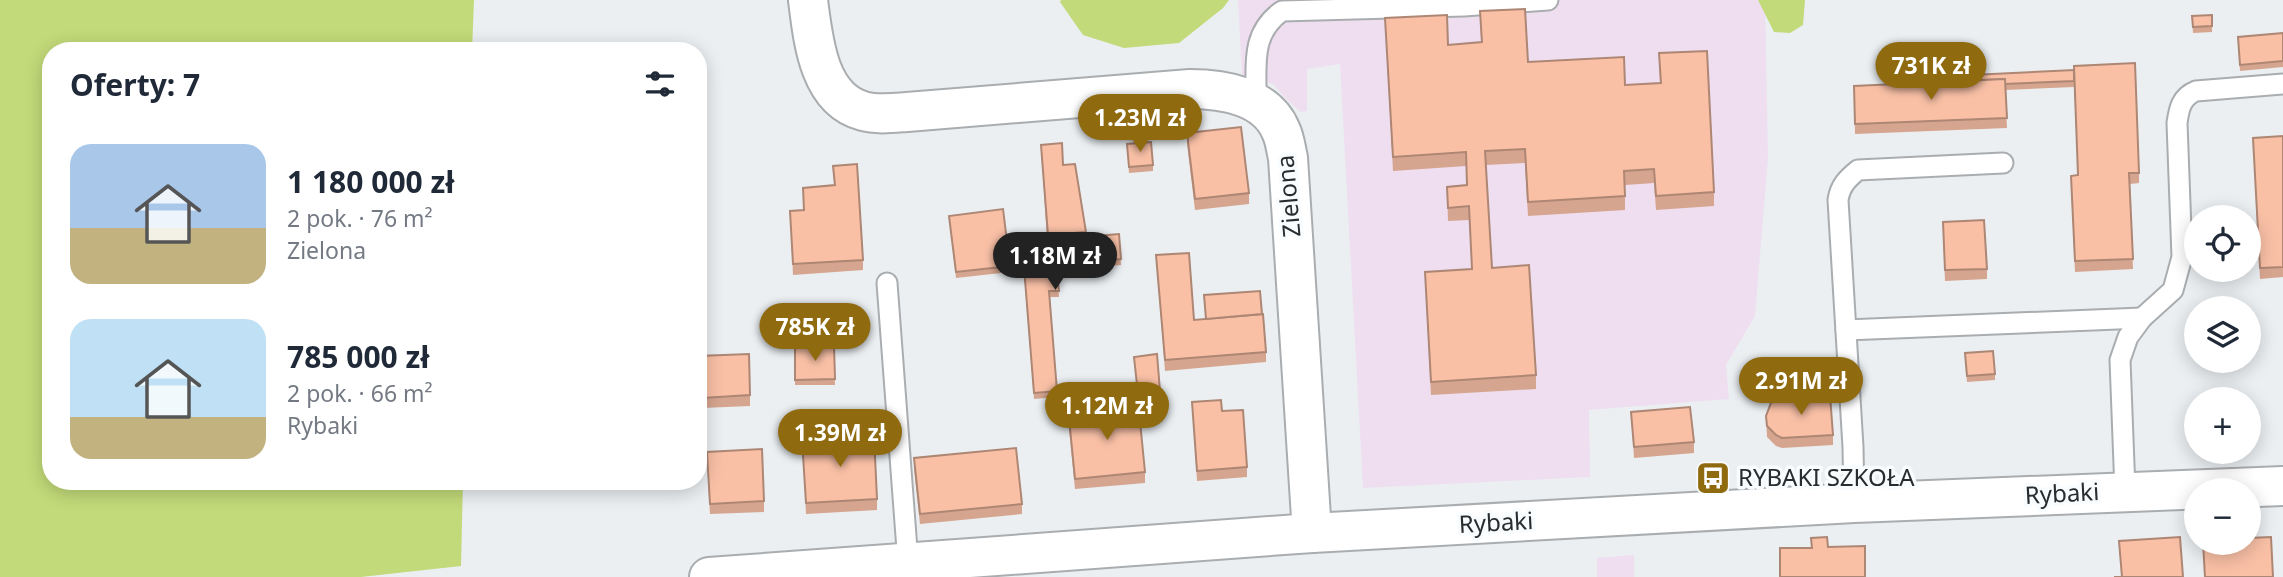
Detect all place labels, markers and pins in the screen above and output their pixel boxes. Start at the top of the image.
pin: 731K zł [1866,42,1996,102]
pin: 1.23M zł [1068,94,1212,154]
pin: 1.18M zł [983,232,1127,292]
pin: 785K zł [750,304,880,363]
pin: 2.91M zł [1729,358,1873,417]
pin: 1.12M zł [1035,382,1179,442]
pin: 1.39M zł [768,410,912,469]
bus stop icon: RYBAKI SZKOŁA [1694,459,1732,497]
place label: RYBAKI SZKOŁA [1738,460,1915,493]

